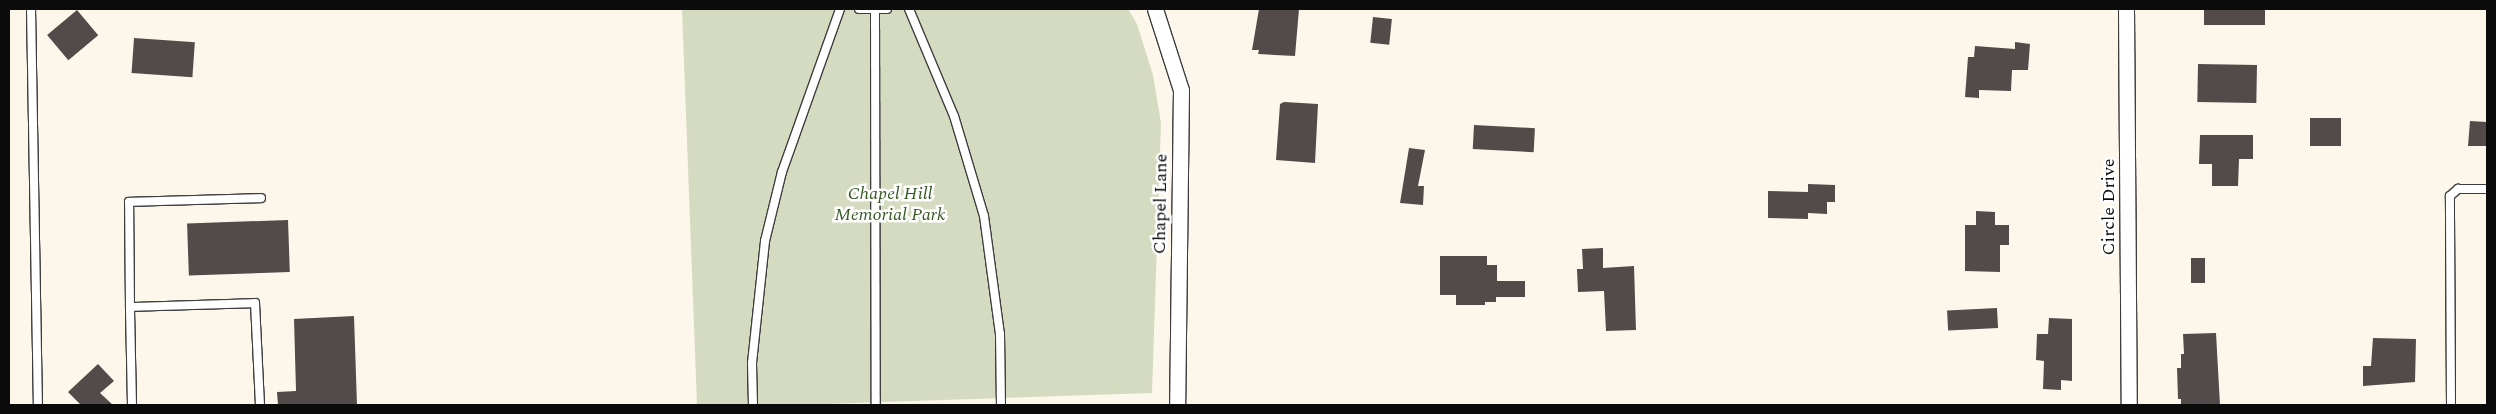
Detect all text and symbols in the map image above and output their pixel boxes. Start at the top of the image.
street label: Chapel Lane [1149,154,1173,254]
street label: Circle Drive [2098,158,2120,256]
park label: Chapel Hill Memorial Park [835,184,945,226]

